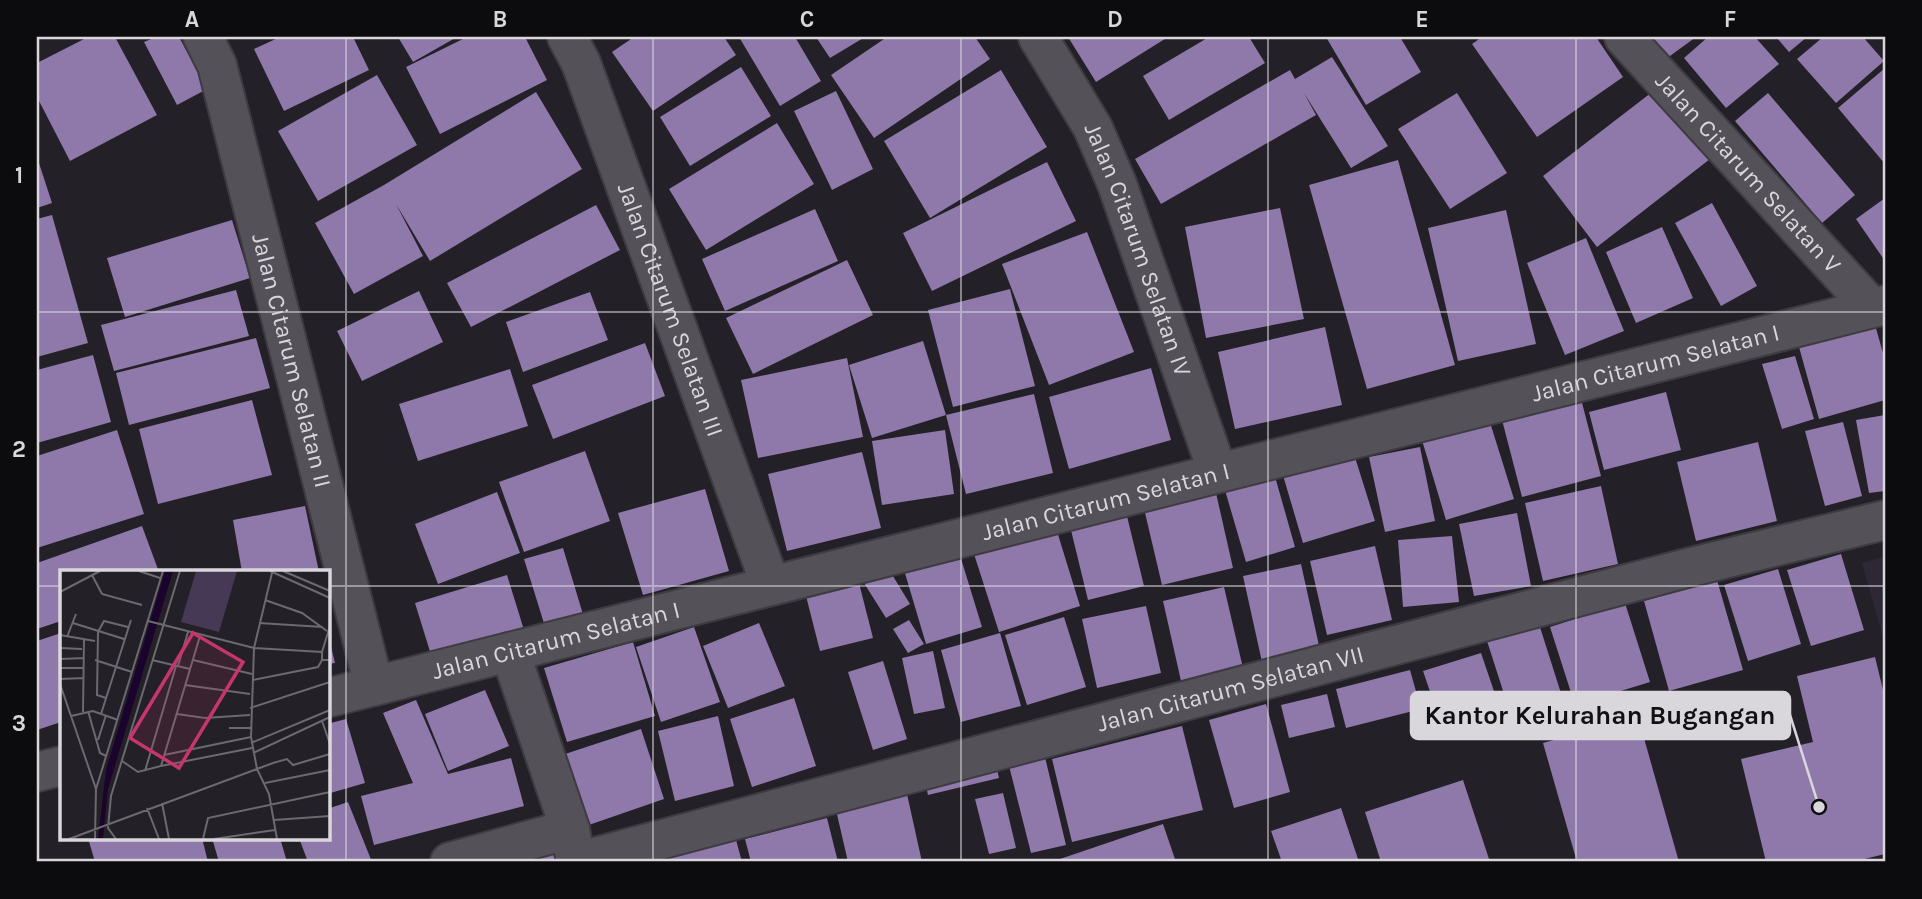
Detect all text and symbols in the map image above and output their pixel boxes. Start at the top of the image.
text: A [185,6,199,33]
text: B [493,6,507,33]
text: C [800,6,814,33]
text: D [1107,6,1123,33]
text: E [1415,6,1429,33]
text: F [1724,6,1736,33]
street label: Jalan Citarum Selatan V [1650,67,1847,279]
street label: Jalan Citarum Selatan IV [1078,118,1197,380]
text: 1 [15,162,23,189]
street label: Jalan Citarum Selatan III [612,179,730,440]
street label: Jalan Citarum Selatan II [246,230,337,490]
street label: Jalan Citarum Selatan I [1529,318,1782,408]
text: 2 [12,436,26,463]
street label: Jalan Citarum Selatan I [979,457,1232,546]
inset map [60,570,329,839]
street label: Jalan Citarum Selatan I [429,596,683,685]
street label: Jalan Citarum Selatan VII [1094,640,1367,737]
callout: Kantor Kelurahan Bugangan [1411,692,1790,739]
text: Kantor Kelurahan Bugangan [1424,700,1776,731]
text: 3 [12,710,26,737]

